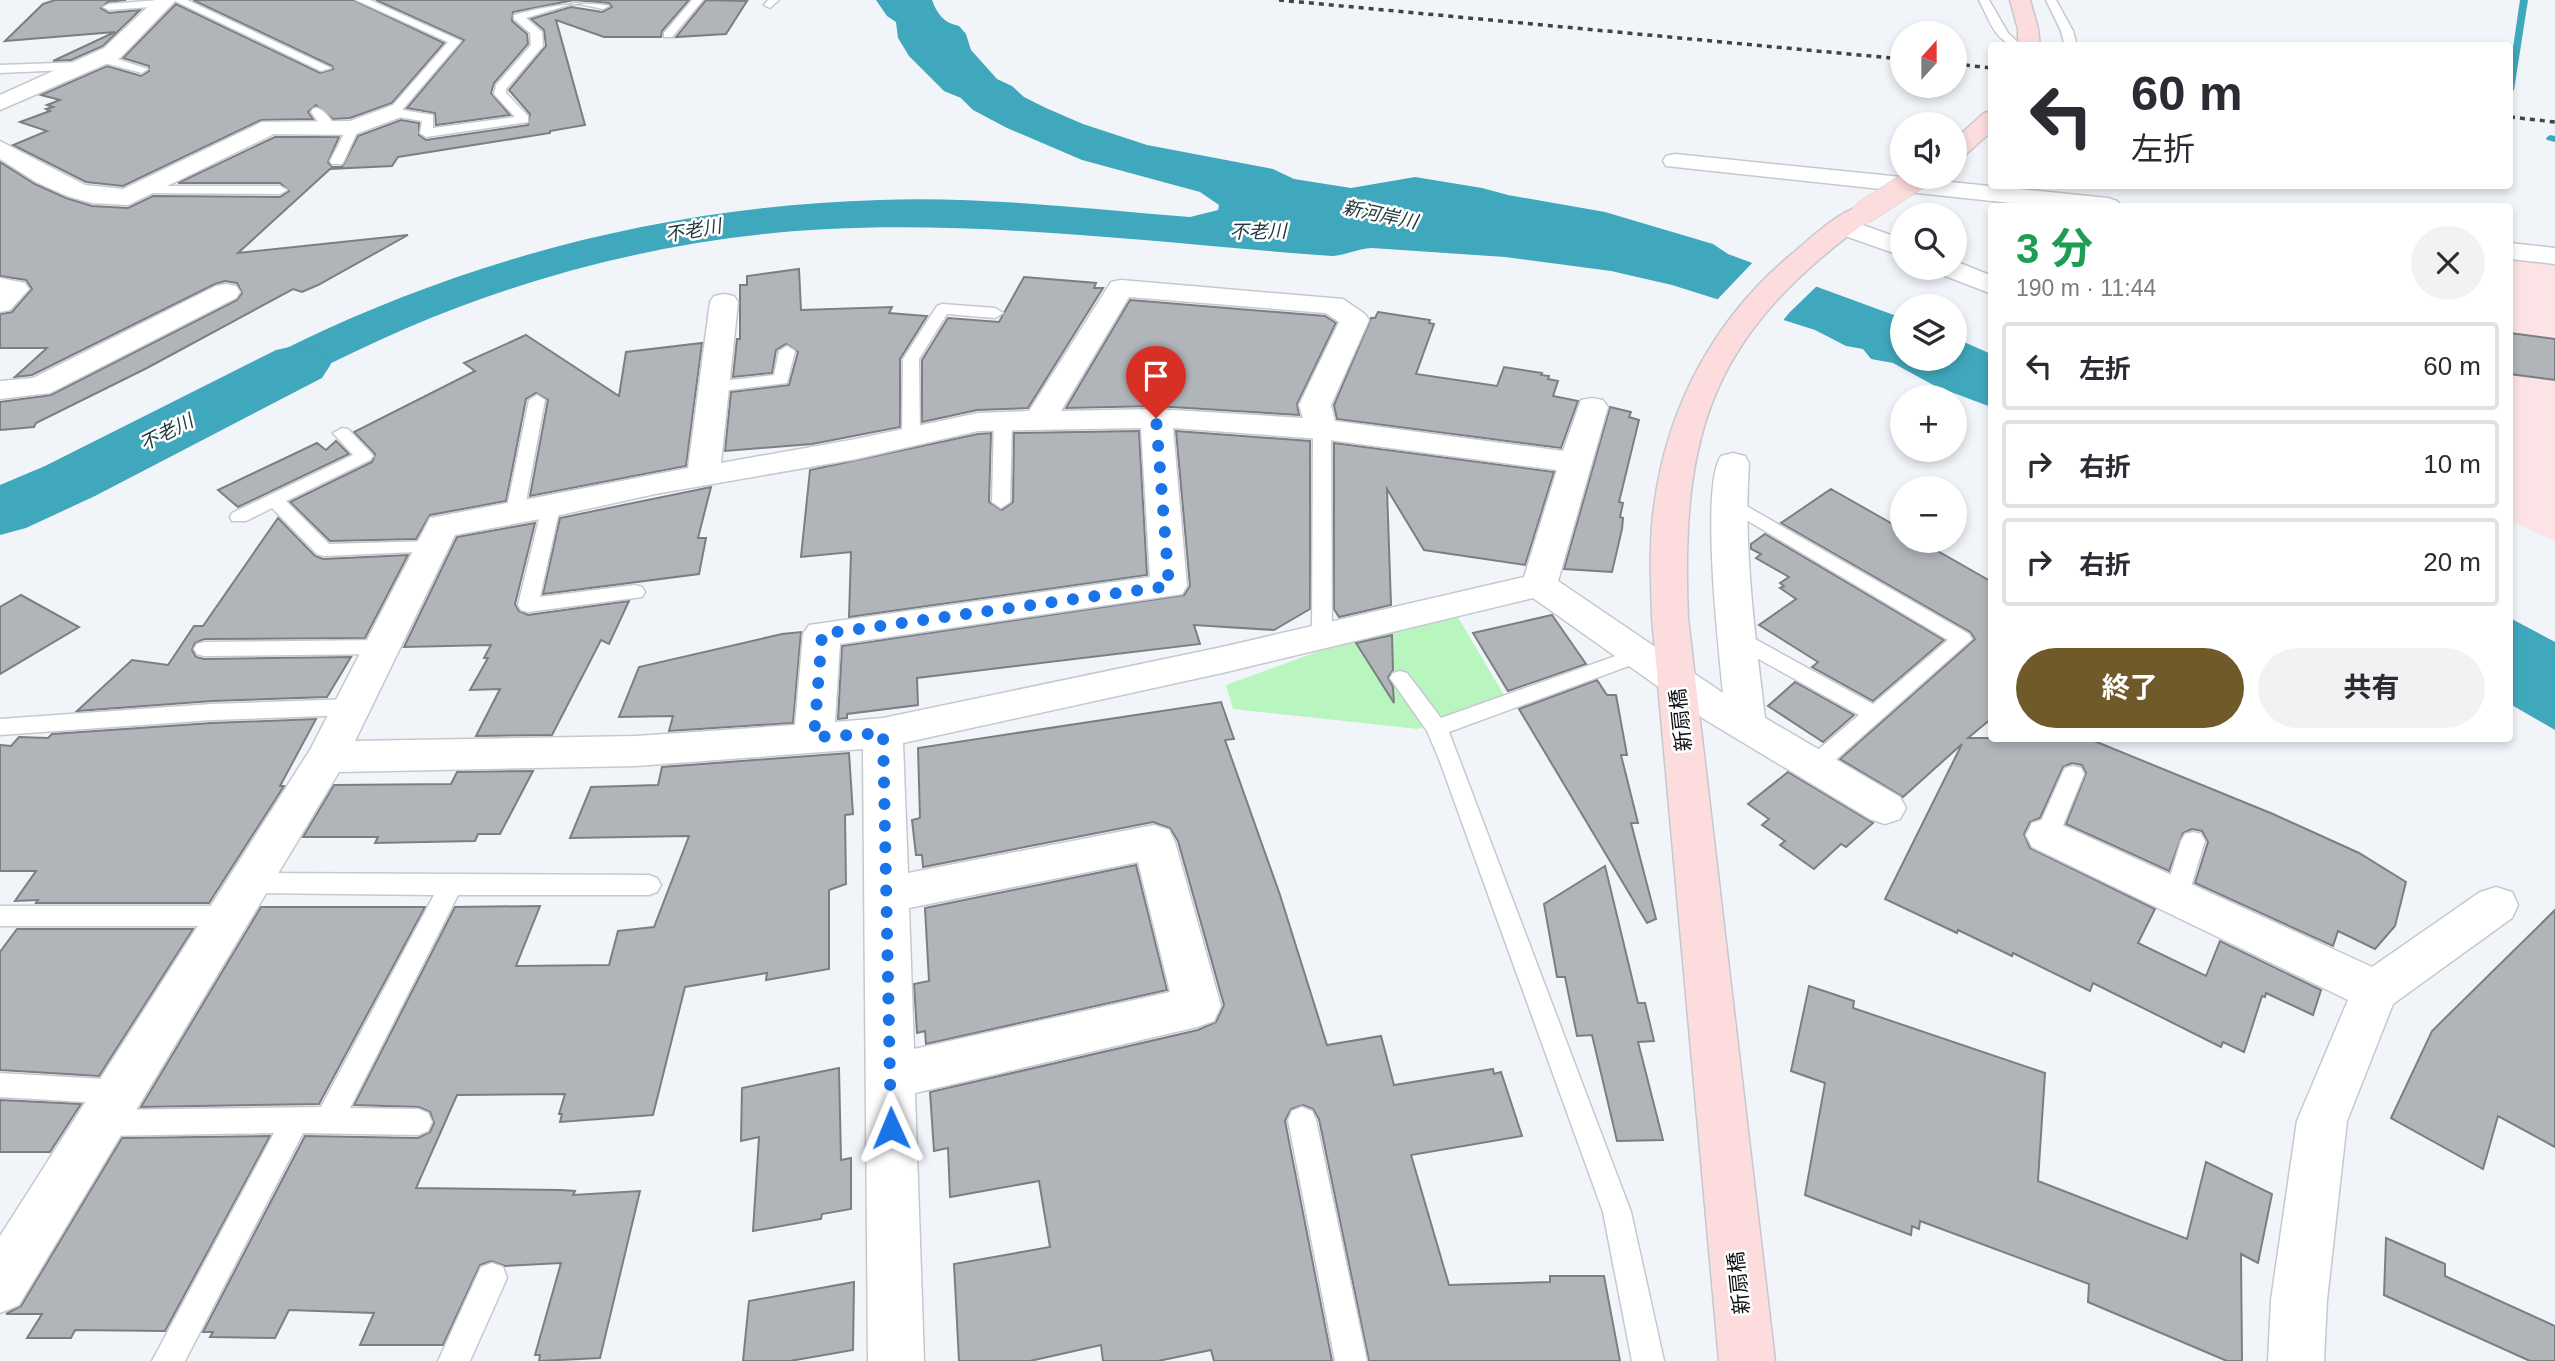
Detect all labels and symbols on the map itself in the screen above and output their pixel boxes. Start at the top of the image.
north arrow [1890,21,1967,98]
water label: 新河岸川 [1341,196,1421,233]
water label: 不老川 [663,215,725,246]
water label: 不老川 [1229,220,1289,242]
pin [1126,346,1186,418]
water label: 不老川 [136,409,198,455]
street label: 新扇橋 [1666,688,1695,753]
position arrow [854,1091,928,1165]
street label: 新扇橋 [1724,1251,1753,1316]

